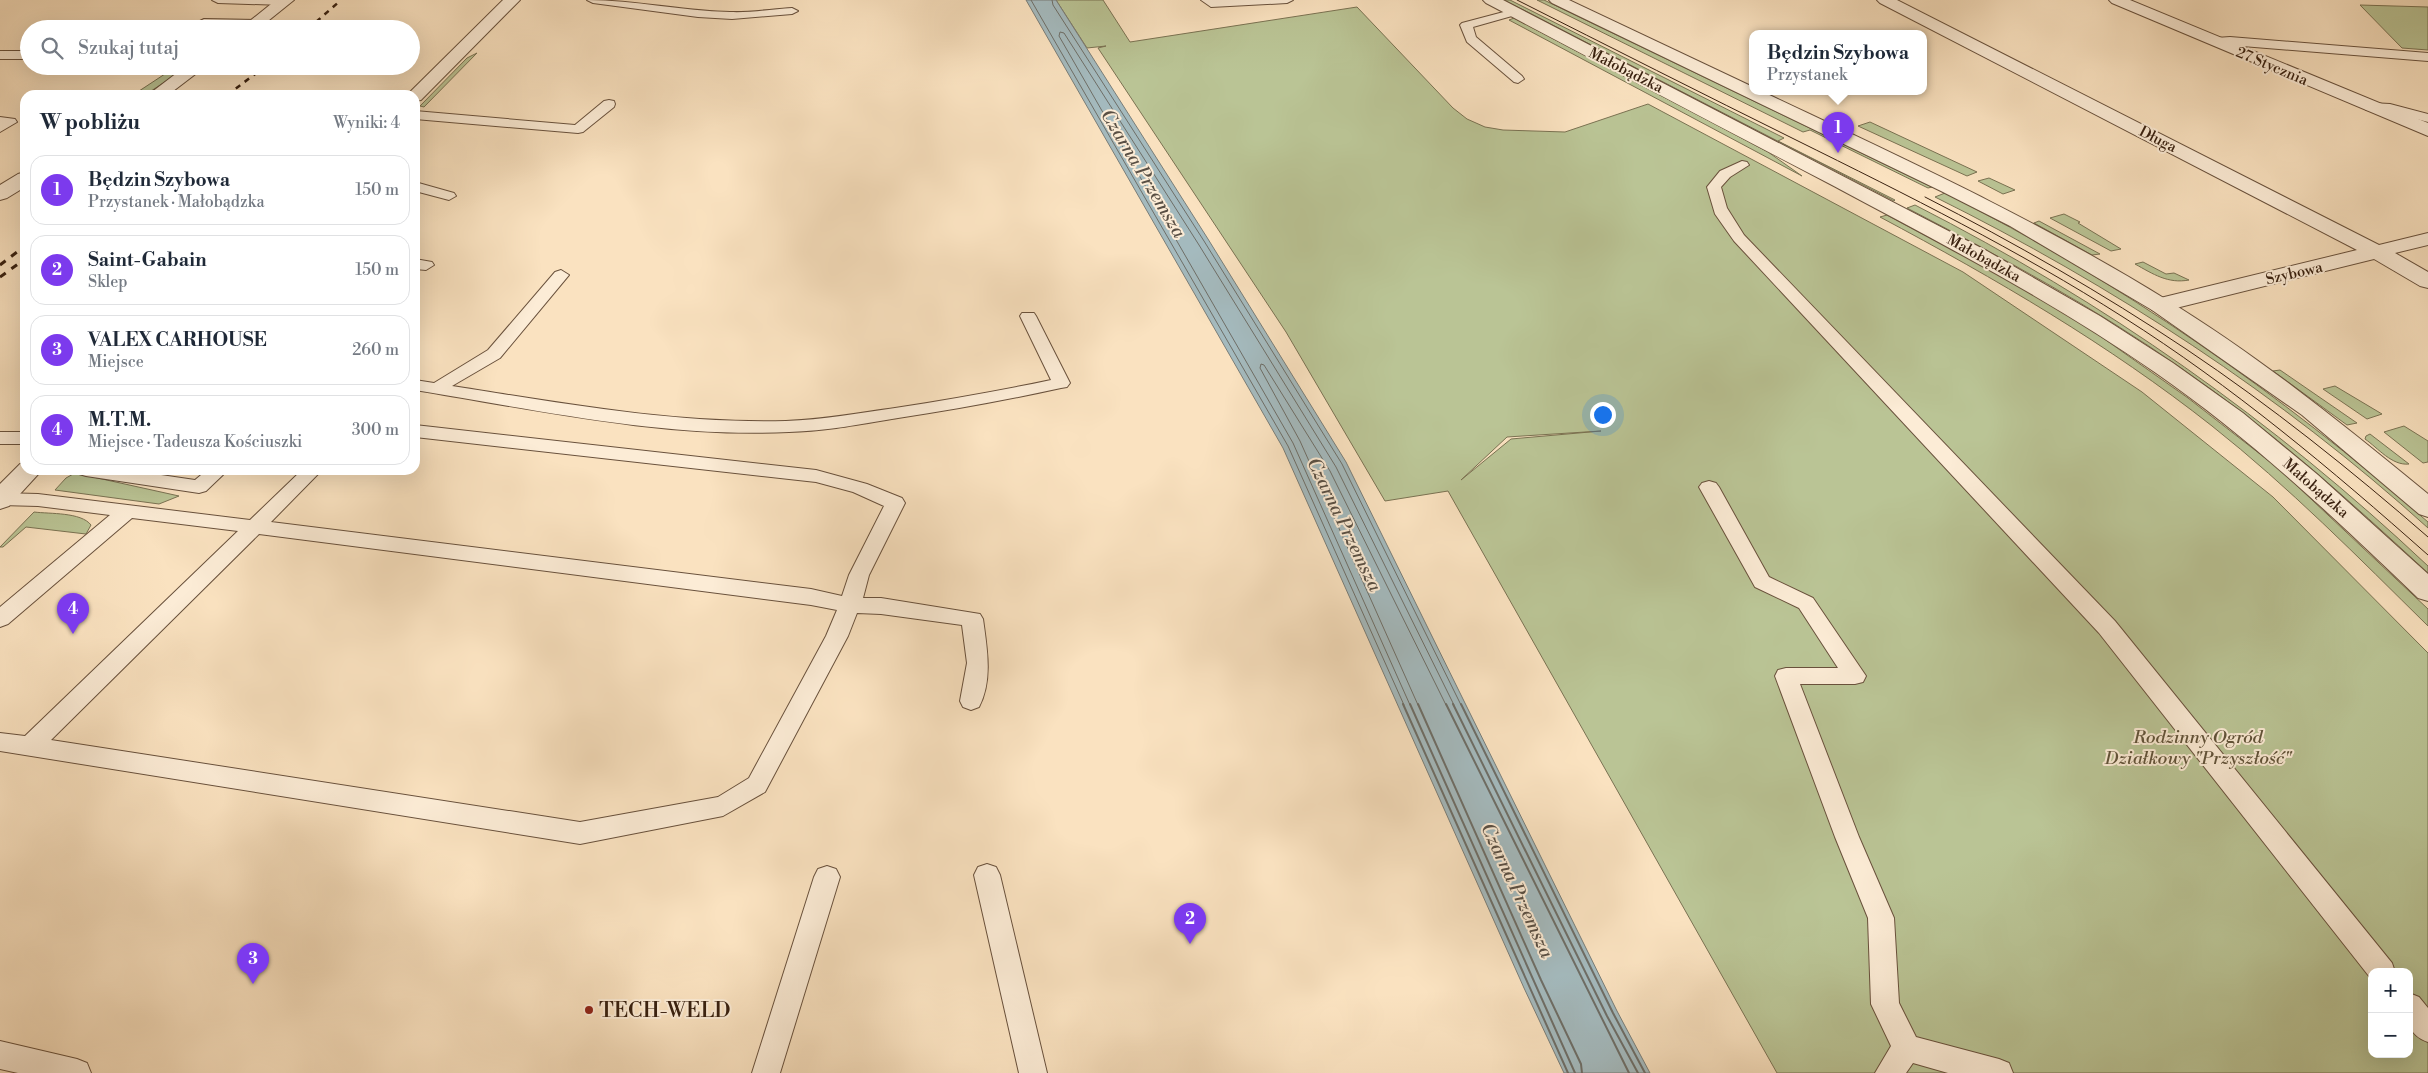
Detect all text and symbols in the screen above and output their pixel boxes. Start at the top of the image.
search box [20,20,420,75]
popup [1749,30,1927,95]
icon: search [38,34,66,62]
text: Szukaj tutaj [78,36,179,60]
text: Będzin Szybowa [1767,41,1909,65]
street label: Małobądzka [1585,43,1667,98]
street label: 27 Stycznia [2233,43,2311,90]
text: Przystanek [1767,65,1847,85]
water label: Czarna Przemsza [1095,105,1191,243]
text: W pobliżu [40,110,140,136]
pin: 1 [1822,112,1854,153]
text: Wyniki: 4 [333,113,400,133]
street label: Długa [2136,122,2180,157]
text: Będzin Szybowa [88,168,230,192]
text: 1 [53,180,61,200]
text: 150 m [355,180,399,200]
text: Przystanek · Małobądzka [88,192,265,212]
street label: Małobądzka [1944,230,2024,287]
text: Saint-Gabain [88,248,207,272]
street label: Szybowa [2264,258,2325,289]
text: 2 [52,260,62,280]
text: 150 m [355,260,399,280]
text: Sklep [88,272,128,292]
text: VALEX CARHOUSE [88,328,267,352]
text: 3 [52,340,62,360]
text: 260 m [352,340,399,360]
text: Miejsce [88,352,144,372]
your location [1590,402,1616,428]
text: M.T.M. [88,408,151,432]
text: 4 [52,420,62,440]
text: 300 m [352,420,399,440]
text: Miejsce · Tadeusza Kościuszki [88,432,302,452]
water label: Czarna Przemsza [1301,453,1387,596]
street label: Małobądzka [2279,454,2353,523]
pin: 4 [57,593,89,634]
park label: Rodzinny Ogród Działkowy "Przyszłość" [2104,726,2293,770]
water label: Czarna Przemsza [1475,819,1559,962]
pin: 2 [1174,903,1206,944]
pin: 3 [237,943,269,984]
map controls [2368,968,2413,1058]
button: + [2368,968,2413,1013]
place label: TECH-WELD [599,998,731,1024]
marker: TECH-WELD [583,1004,595,1016]
button: − [2368,1013,2413,1058]

